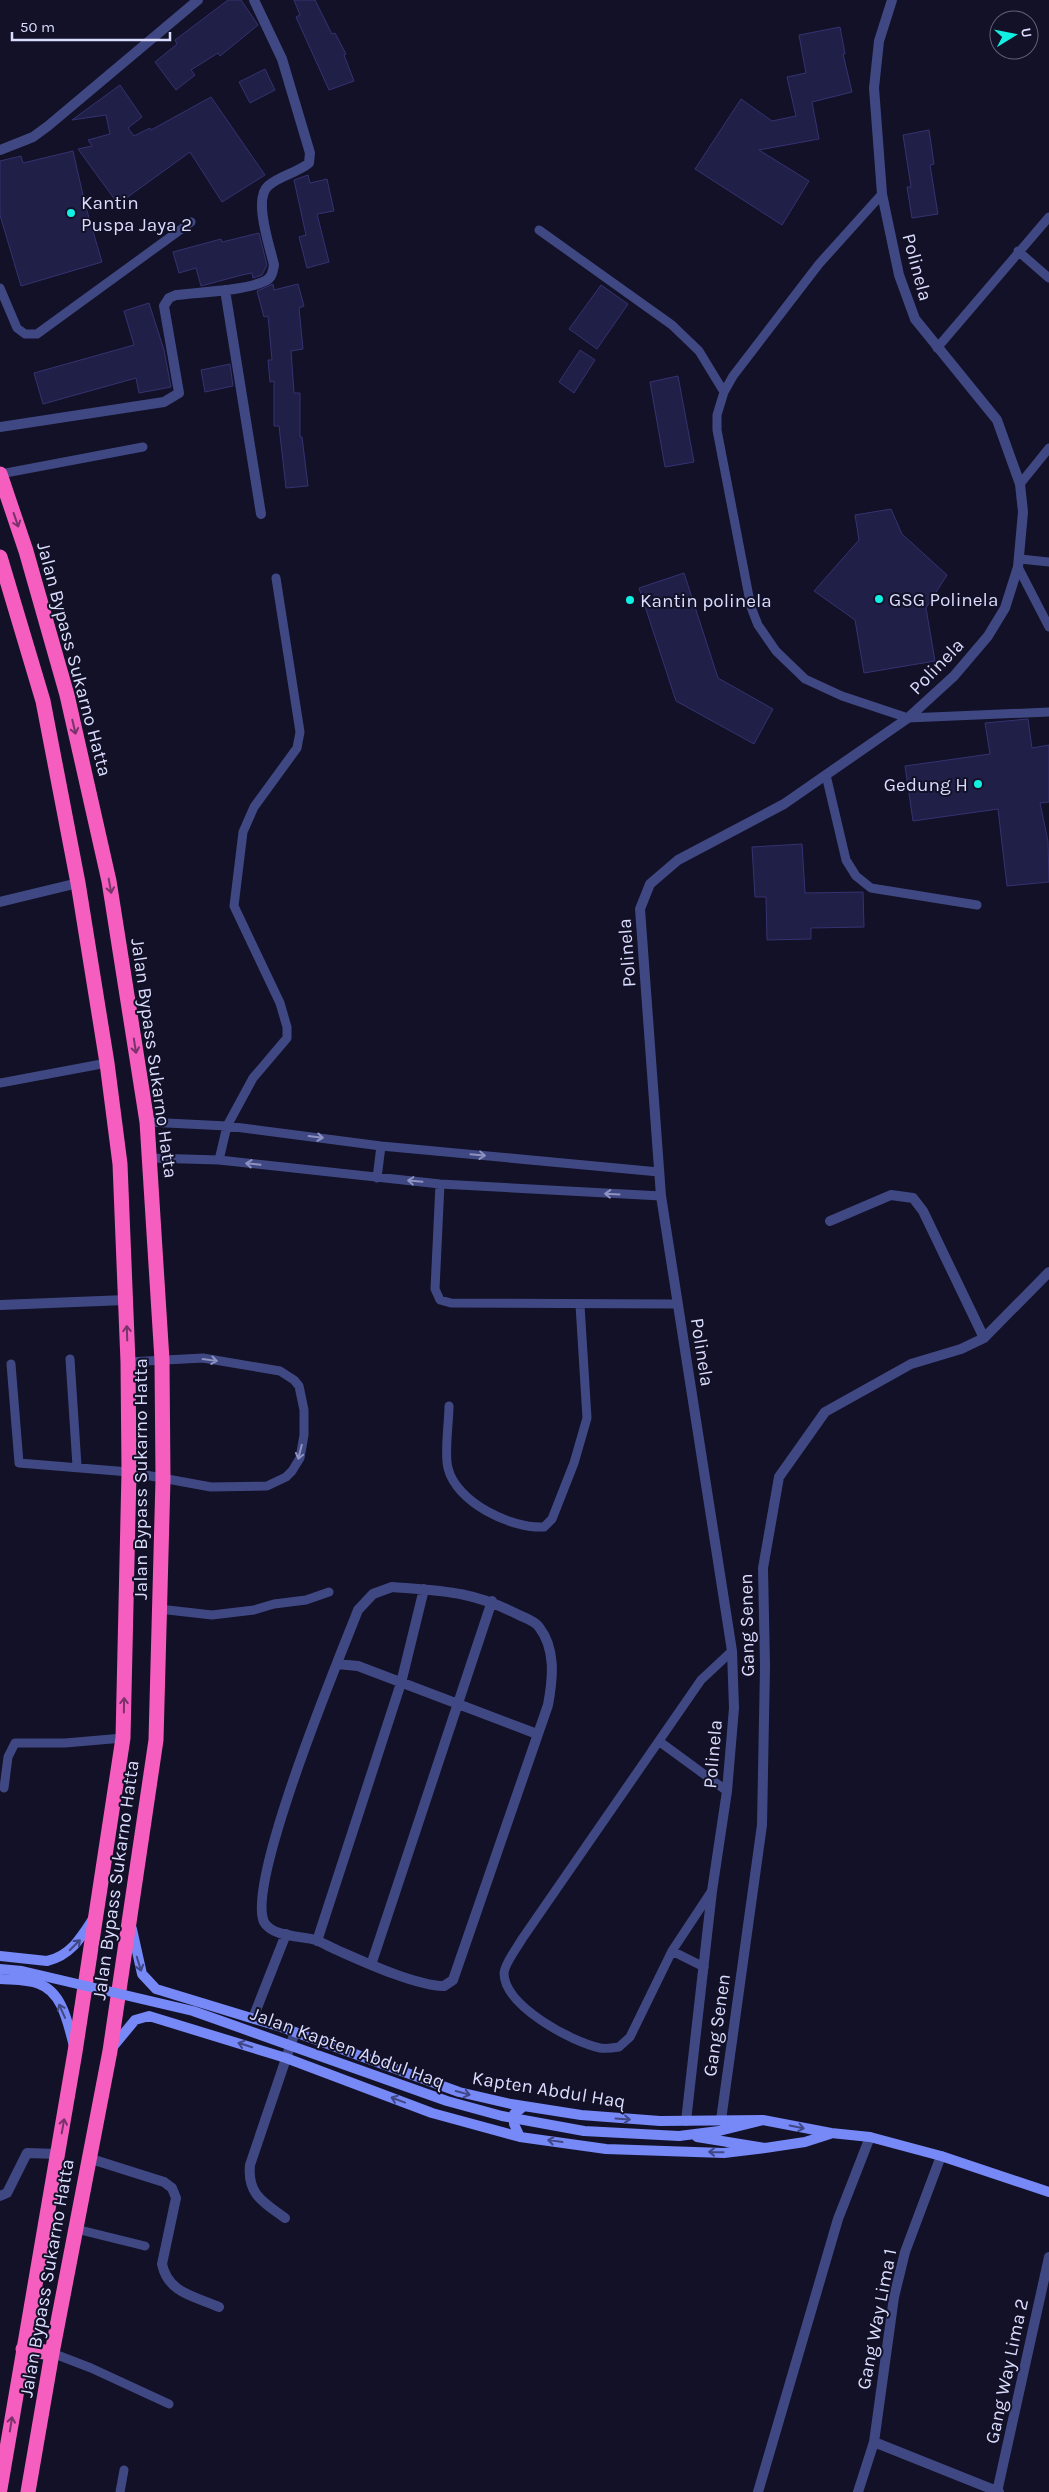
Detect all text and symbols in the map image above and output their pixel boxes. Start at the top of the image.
scale bar [12,10,170,42]
north arrow [989,10,1039,60]
text: 50 m [20,18,55,36]
text: U [1017,27,1036,39]
place label: Kantin Puspa Jaya 2 [81,192,192,236]
marker: Kantin Puspa Jaya 2 [65,207,77,219]
street label: Polinela [897,231,937,303]
one-way arrow [11,512,21,528]
street label: Jalan Bypass Sukarno Hatta [32,540,116,779]
place label: GSG Polinela [889,589,998,611]
place label: Kantin polinela [640,590,772,612]
marker: GSG Polinela [873,593,885,605]
marker: Kantin polinela [624,594,636,606]
street label: Polinela [905,634,969,699]
one-way arrow [70,719,79,735]
place label: Gedung H [884,774,968,796]
marker: Gedung H [972,778,984,790]
one-way arrow [105,877,115,893]
street label: Polinela [614,918,640,988]
street label: Jalan Bypass Sukarno Hatta [126,937,182,1179]
one-way arrow [130,1038,140,1054]
one-way arrow [308,1133,324,1143]
one-way arrow [470,1150,486,1160]
one-way arrow [246,1159,262,1169]
one-way arrow [407,1176,423,1186]
one-way arrow [604,1189,620,1198]
street label: Polinela [686,1316,718,1388]
one-way arrow [123,1325,132,1341]
one-way arrow [202,1355,218,1365]
street label: Jalan Bypass Sukarno Hatta [130,1358,152,1600]
one-way arrow [295,1444,304,1460]
street label: Gang Senen [735,1573,759,1677]
one-way arrow [119,1698,129,1714]
street label: Polinela [699,1719,727,1789]
street label: Jalan Bypass Sukarno Hatta [88,1759,144,2001]
one-way arrow [69,1939,81,1951]
one-way arrow [134,1956,144,1972]
street label: Gang Senen [699,1972,735,2078]
street label: Jalan Kapten Abdul Haq [248,2003,448,2093]
one-way arrow [57,2004,67,2019]
one-way arrow [237,2039,253,2049]
street label: Kapten Abdul Haq [471,2067,627,2113]
one-way arrow [454,2089,470,2098]
one-way arrow [391,2095,406,2104]
one-way arrow [614,2114,630,2123]
one-way arrow [58,2118,68,2134]
one-way arrow [788,2122,804,2132]
one-way arrow [547,2136,563,2146]
one-way arrow [709,2148,725,2157]
street label: Jalan Bypass Sukarno Hatta [15,2157,79,2399]
street label: Gang Way Lima 1 [853,2247,901,2392]
street label: Gang Way Lima 2 [981,2297,1033,2446]
one-way arrow [6,2416,16,2432]

